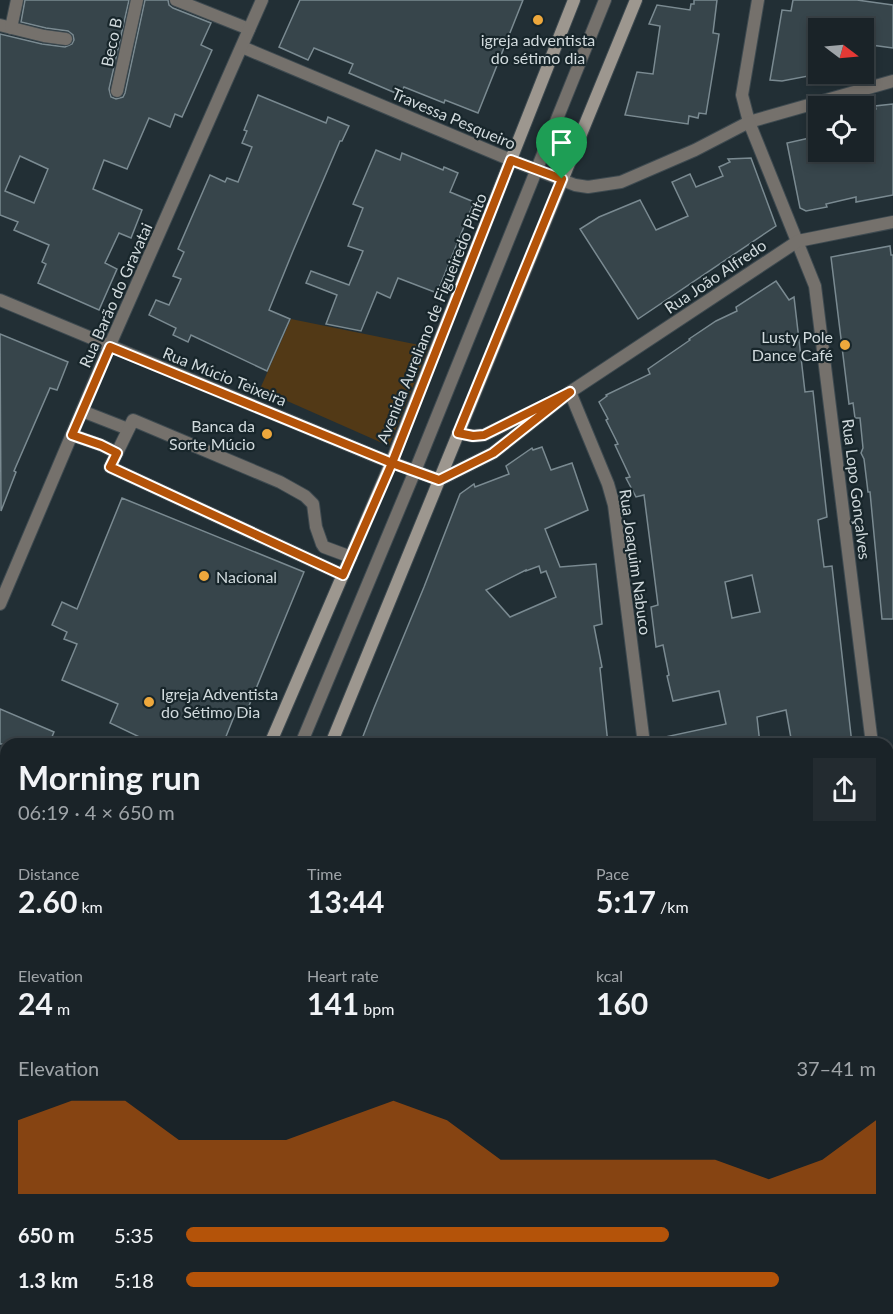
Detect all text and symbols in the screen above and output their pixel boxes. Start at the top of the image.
marker: igreja adventista do sétimo dia [531,13,545,27]
street label: Beco B [97,16,125,68]
north arrow [808,18,874,84]
map controls [808,18,874,162]
place label: igreja adventista do sétimo dia [481,30,595,67]
street label: Travessa Pesqueiro [389,83,519,153]
button: locate [808,96,874,162]
pin [536,117,587,179]
icon: arrive [545,126,578,159]
street label: Avenida Aureliano de Figueiredo Pinto [372,190,490,446]
street label: Rua Barão do Gravatai [75,220,155,370]
street label: Rua João Alfredo [661,235,769,317]
place label: Lusty Pole Dance Café [752,327,833,364]
marker: Lusty Pole Dance Café [838,338,852,352]
street label: Rua Múcio Teixeira [160,343,290,409]
place label: Banca da Sorte Múcio [169,416,255,453]
street label: Rua Lopo Gonçalves [839,417,875,561]
marker: Banca da Sorte Múcio [260,427,274,441]
street label: Rua Joaquim Nabuco [616,488,656,636]
place label: Nacional [216,567,277,586]
marker: Nacional [197,569,211,583]
place label: Igreja Adventista do Sétimo Dia [161,684,278,721]
marker: Igreja Adventista do Sétimo Dia [142,695,156,709]
text: Morning run [18,757,201,797]
button: share [813,758,876,821]
text: 06:19 · 4 × 650 m [18,800,175,824]
text: Distance [18,864,79,883]
text: Time [307,864,342,883]
text: Pace [596,864,629,883]
text: 2.60 [18,883,77,919]
text: 13:44 [307,883,384,919]
text: 5:17 [596,883,656,919]
text: km [77,897,103,916]
text: /km [656,897,689,916]
text: Elevation [18,966,83,985]
text: Heart rate [307,966,379,985]
text: kcal [596,966,623,985]
text: 24 [18,985,53,1021]
text: 141 [307,985,359,1021]
text: 160 [596,985,648,1021]
text: m [53,999,70,1018]
text: bpm [359,999,394,1018]
text: Elevation [18,1056,99,1080]
text: 37–41 m [796,1056,876,1080]
text: 650 m [18,1223,74,1247]
text: 5:35 [114,1223,154,1247]
text: 1.3 km [18,1268,78,1292]
text: 5:18 [114,1268,154,1292]

